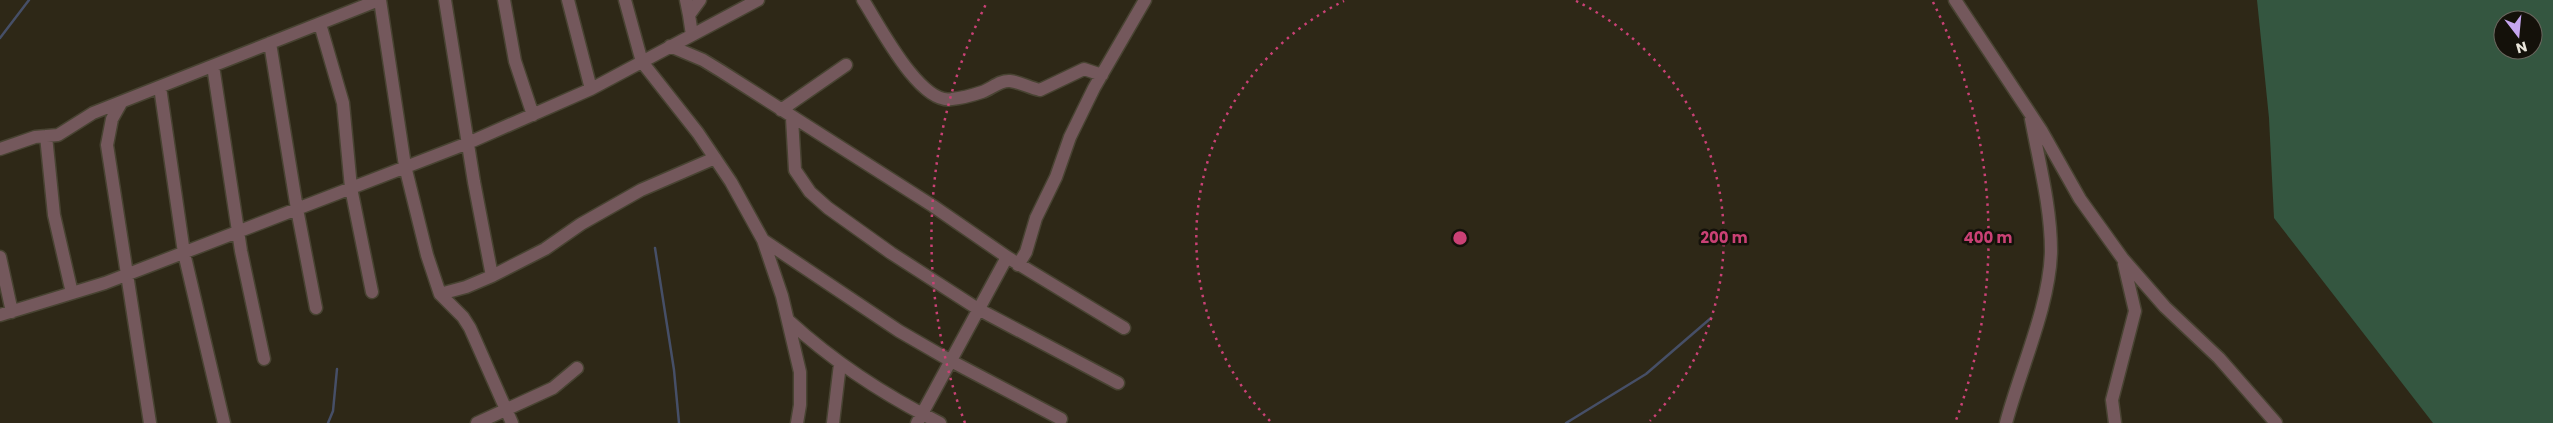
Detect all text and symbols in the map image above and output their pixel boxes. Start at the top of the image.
north arrow [2493,10,2543,60]
text: N [2514,36,2529,59]
text: 200 m [1700,227,1748,248]
text: 400 m [1964,227,2013,248]
centre of rings [1451,229,1469,247]

